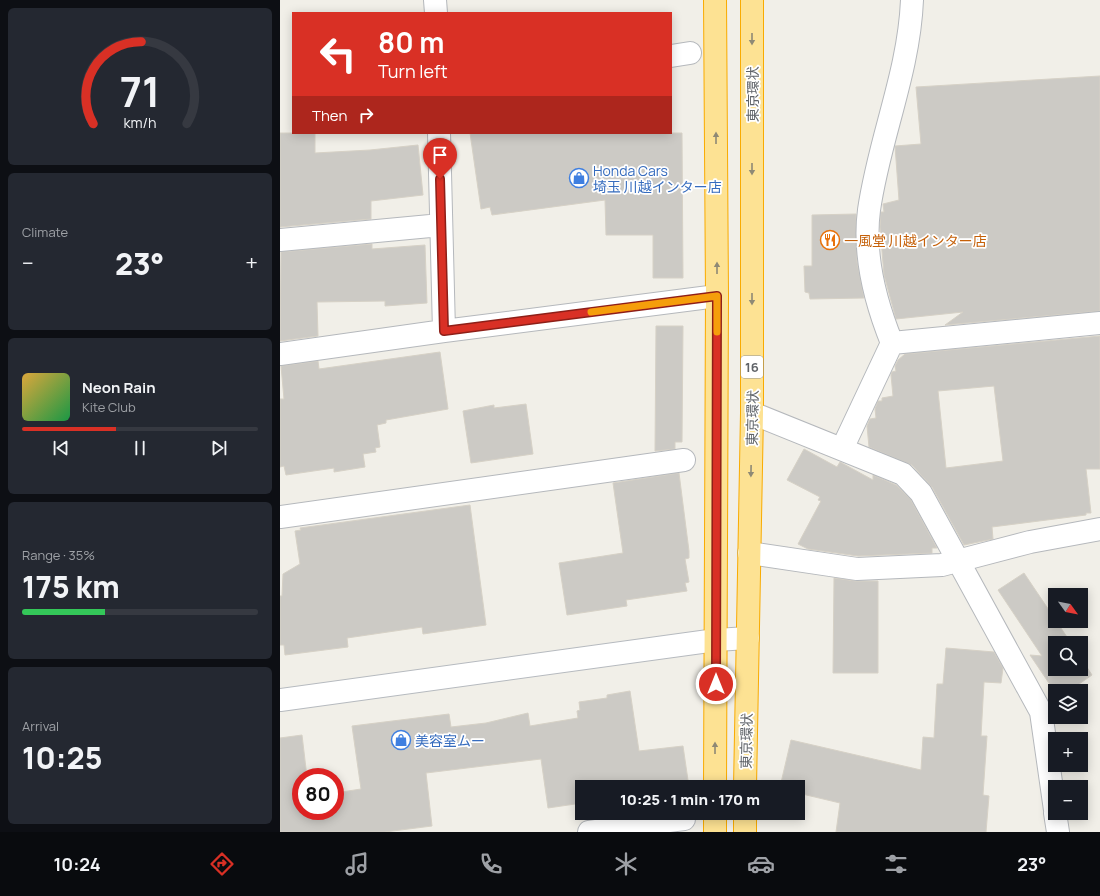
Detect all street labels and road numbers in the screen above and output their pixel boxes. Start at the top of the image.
street label: 東京環状 [743,66,762,122]
road number: 16 [741,356,763,378]
street label: 東京環状 [742,390,762,446]
street label: 東京環状 [736,713,756,769]

